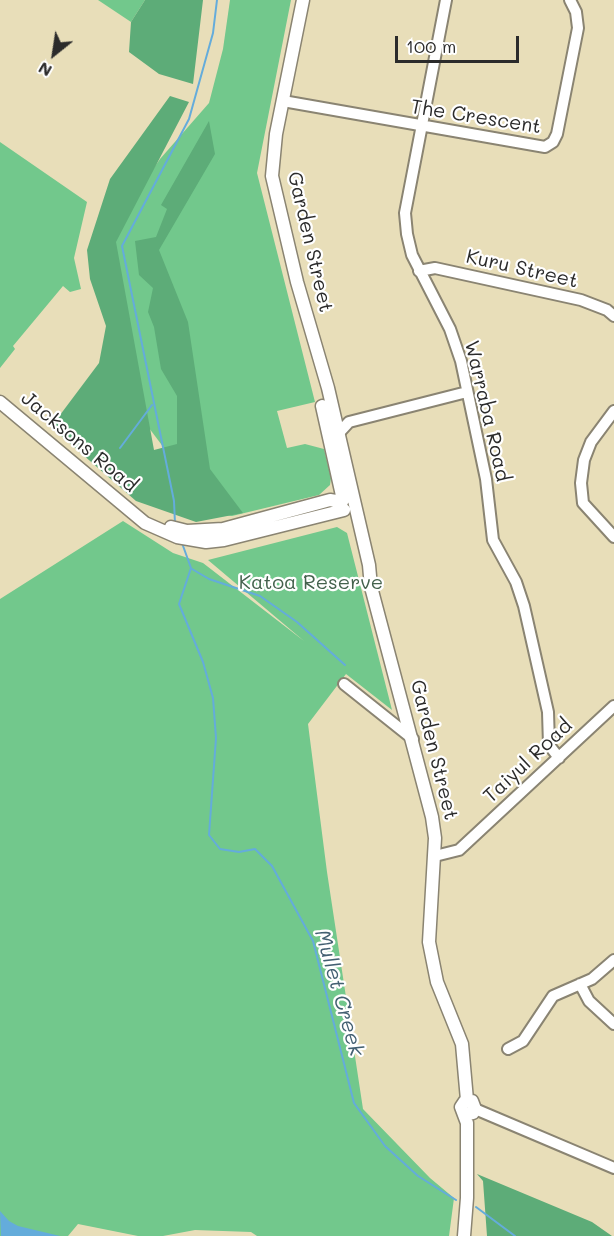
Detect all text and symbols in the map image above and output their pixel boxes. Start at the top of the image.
north arrow [24,24,84,84]
scale bar [398,24,522,62]
text: 100 m [406,34,456,58]
text: N [34,58,55,82]
street label: The Crescent [409,95,543,139]
street label: Garden Street [282,169,338,315]
street label: Kuru Street [464,244,580,294]
street label: Warraba Road [459,338,515,484]
street label: Jacksons Road [16,386,142,498]
park label: Katoa Reserve [239,571,383,595]
street label: Garden Street [405,677,463,823]
street label: Taiyul Road [479,714,577,808]
water label: Mullet Creek [309,927,369,1059]

